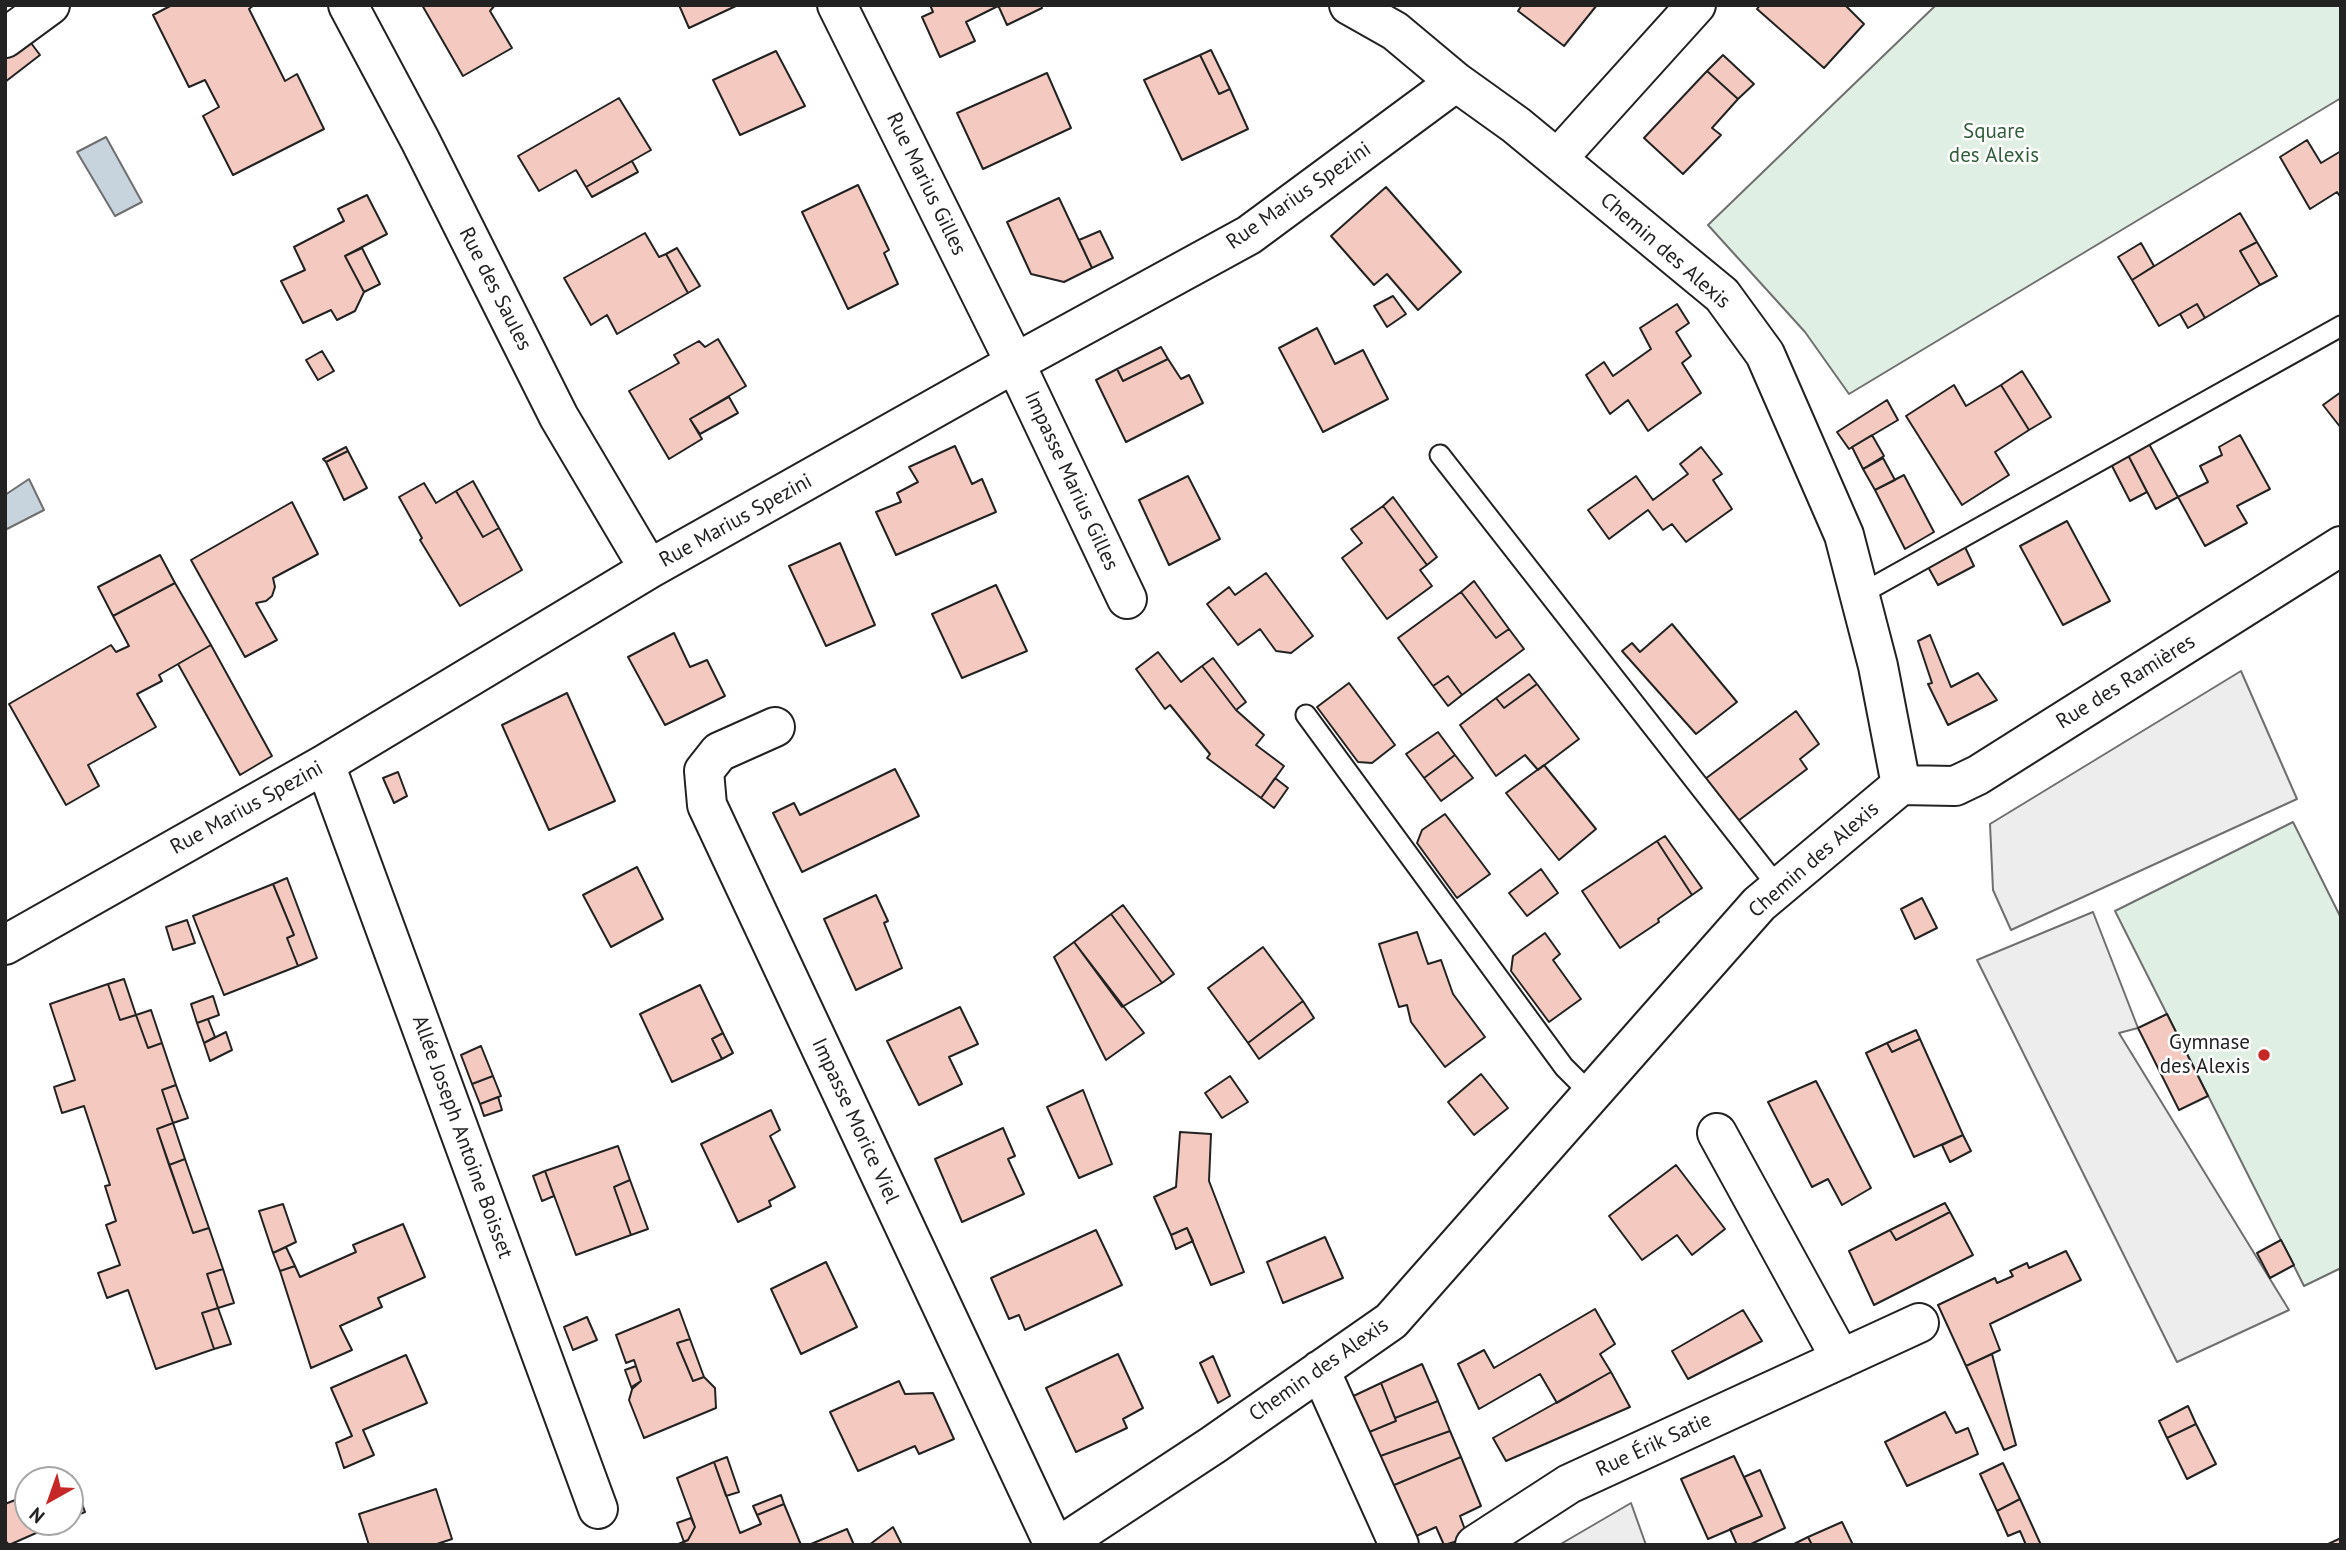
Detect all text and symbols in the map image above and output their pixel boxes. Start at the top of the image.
street label: Rue Marius Gilles [881,109,971,259]
park label: Square des Alexis [1949,119,2039,169]
street label: Rue Marius Spezini [1222,137,1376,255]
street label: Chemin des Alexis [1595,188,1735,314]
street label: Rue des Saules [453,223,537,355]
street label: Impasse Marius Gilles [1018,387,1124,575]
street label: Rue Marius Spezini [655,469,817,573]
street label: Rue des Ramières [2052,629,2200,735]
street label: Rue Marius Spezini [166,756,328,860]
street label: Chemin des Alexis [1744,797,1884,923]
street label: Allée Joseph Antoine Boisset [406,1012,518,1262]
place label: Gymnase des Alexis [2160,1030,2250,1080]
street label: Impasse Morice Viel [806,1034,904,1208]
marker: Gymnase des Alexis [2256,1047,2272,1063]
street label: Chemin des Alexis [1245,1313,1393,1427]
street label: Rue Érik Satie [1592,1407,1716,1483]
north arrow [14,1466,84,1536]
text: N [24,1502,49,1529]

